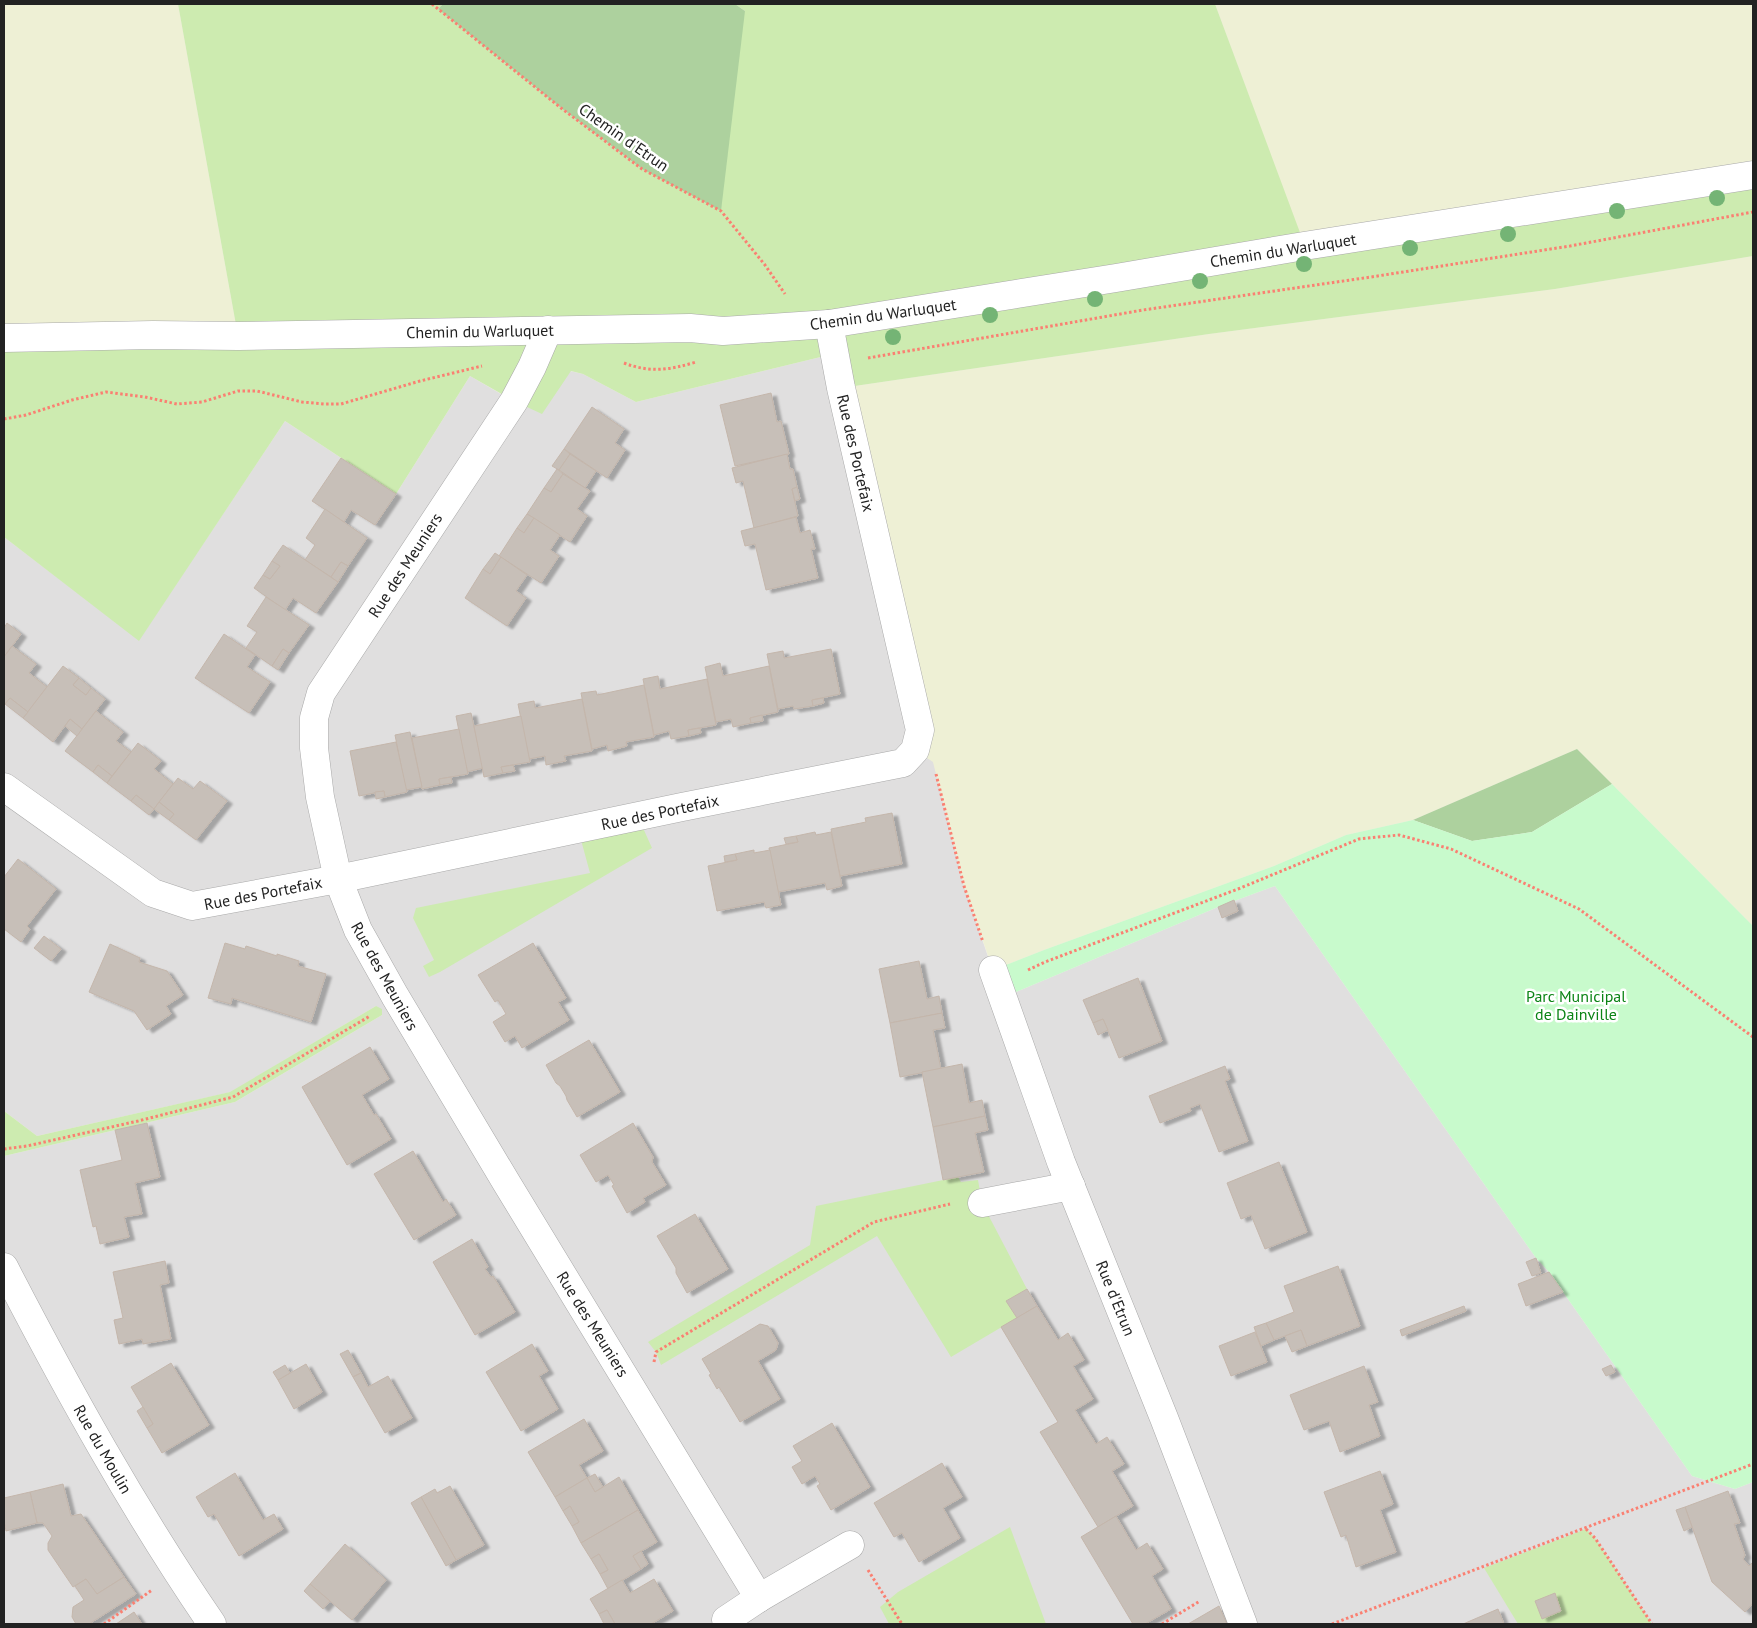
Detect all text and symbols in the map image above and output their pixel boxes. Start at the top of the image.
street label: Chemin d'Etrun [575,99,673,175]
street label: Chemin du Warluquet [1209,228,1358,271]
street label: Chemin du Warluquet [809,294,958,334]
street label: Chemin du Warluquet [406,320,555,342]
street label: Rue des Portefaix [833,392,879,514]
street label: Rue des Meuniers [364,509,446,621]
street label: Rue des Portefaix [599,790,721,834]
street label: Rue des Portefaix [202,872,324,914]
street label: Rue des Meuniers [347,918,423,1034]
park label: Parc Municipal de Dainville [1526,986,1626,1024]
street label: Rue d'Etrun [1092,1257,1140,1339]
street label: Rue des Meuniers [552,1267,634,1381]
street label: Rue du Moulin [69,1401,137,1497]

